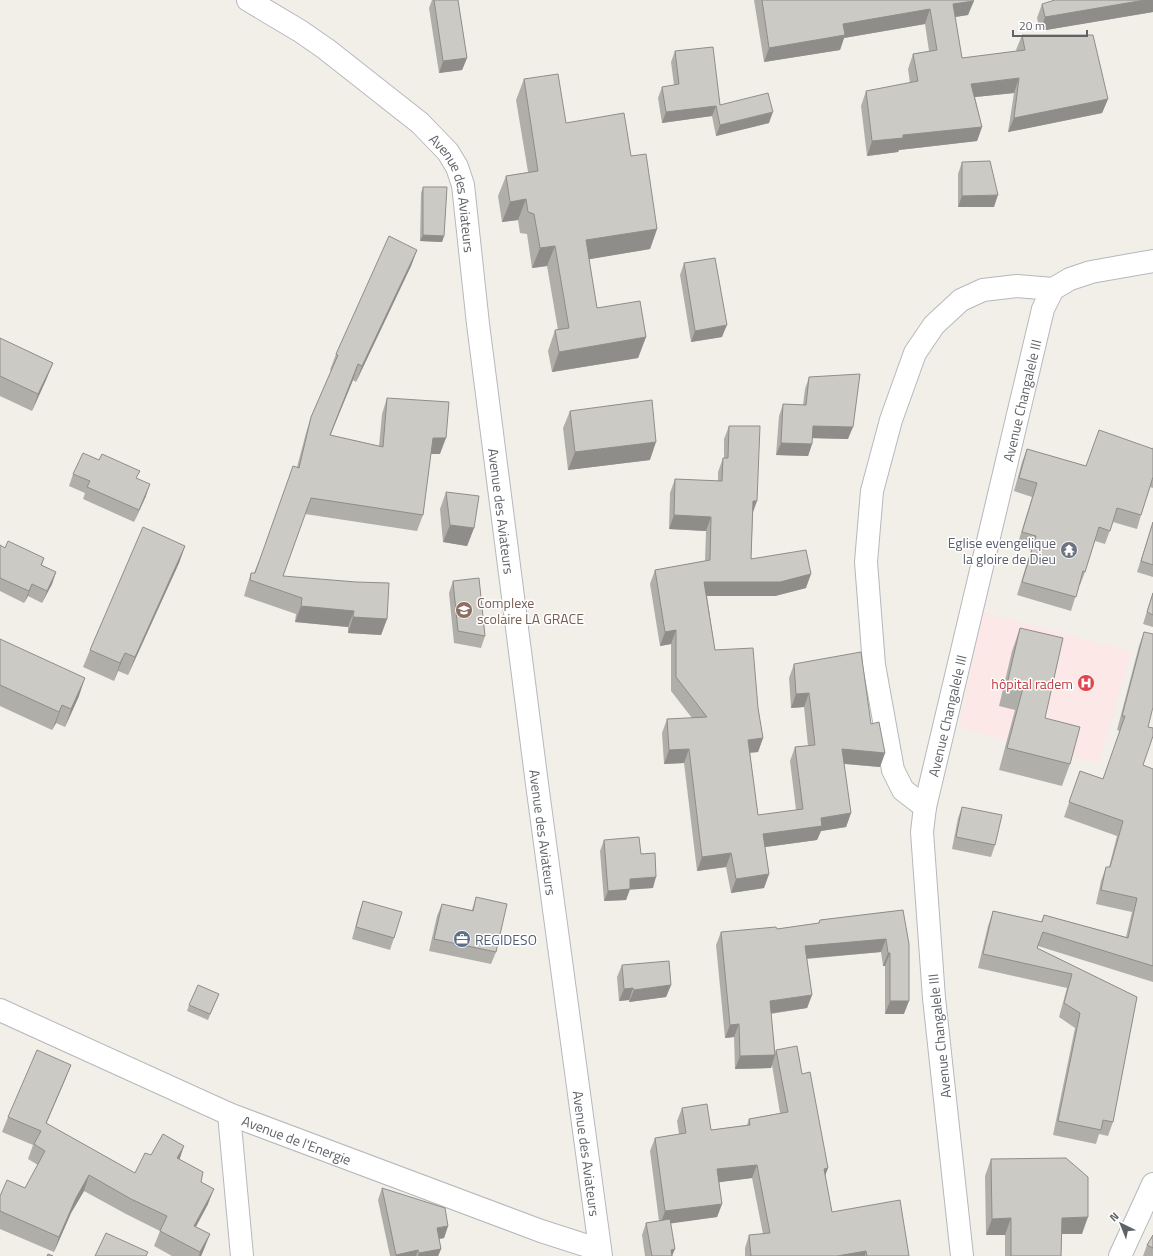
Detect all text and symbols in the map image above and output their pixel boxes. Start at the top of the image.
scale bar [1013,12,1087,38]
text: 20 m [1019,16,1045,35]
street label: Avenue des Aviateurs [425,129,481,254]
street label: Avenue Changalele III [997,337,1046,464]
street label: Avenue des Aviateurs [484,447,520,575]
place label: Eglise evengelique la gloire de Dieu [948,532,1056,569]
temple icon: Eglise evengelique la gloire de Dieu [1059,540,1079,560]
place label: Complexe scolaire LA GRACE [477,592,584,629]
school or university icon: Complexe scolaire LA GRACE [454,600,474,620]
street label: Avenue Changalele III [922,652,971,779]
place label: hôpital radem [991,673,1073,694]
hospital icon: hôpital radem [1076,673,1096,693]
street label: Avenue des Aviateurs [525,768,562,897]
office icon: REGIDESO [452,929,472,949]
place label: REGIDESO [475,929,537,950]
street label: Avenue Changalele III [922,973,956,1099]
street label: Avenue des Aviateurs [568,1089,606,1218]
street label: Avenue de l'Energie [239,1109,354,1169]
north arrow [1101,1204,1141,1244]
text: N [1106,1208,1122,1225]

